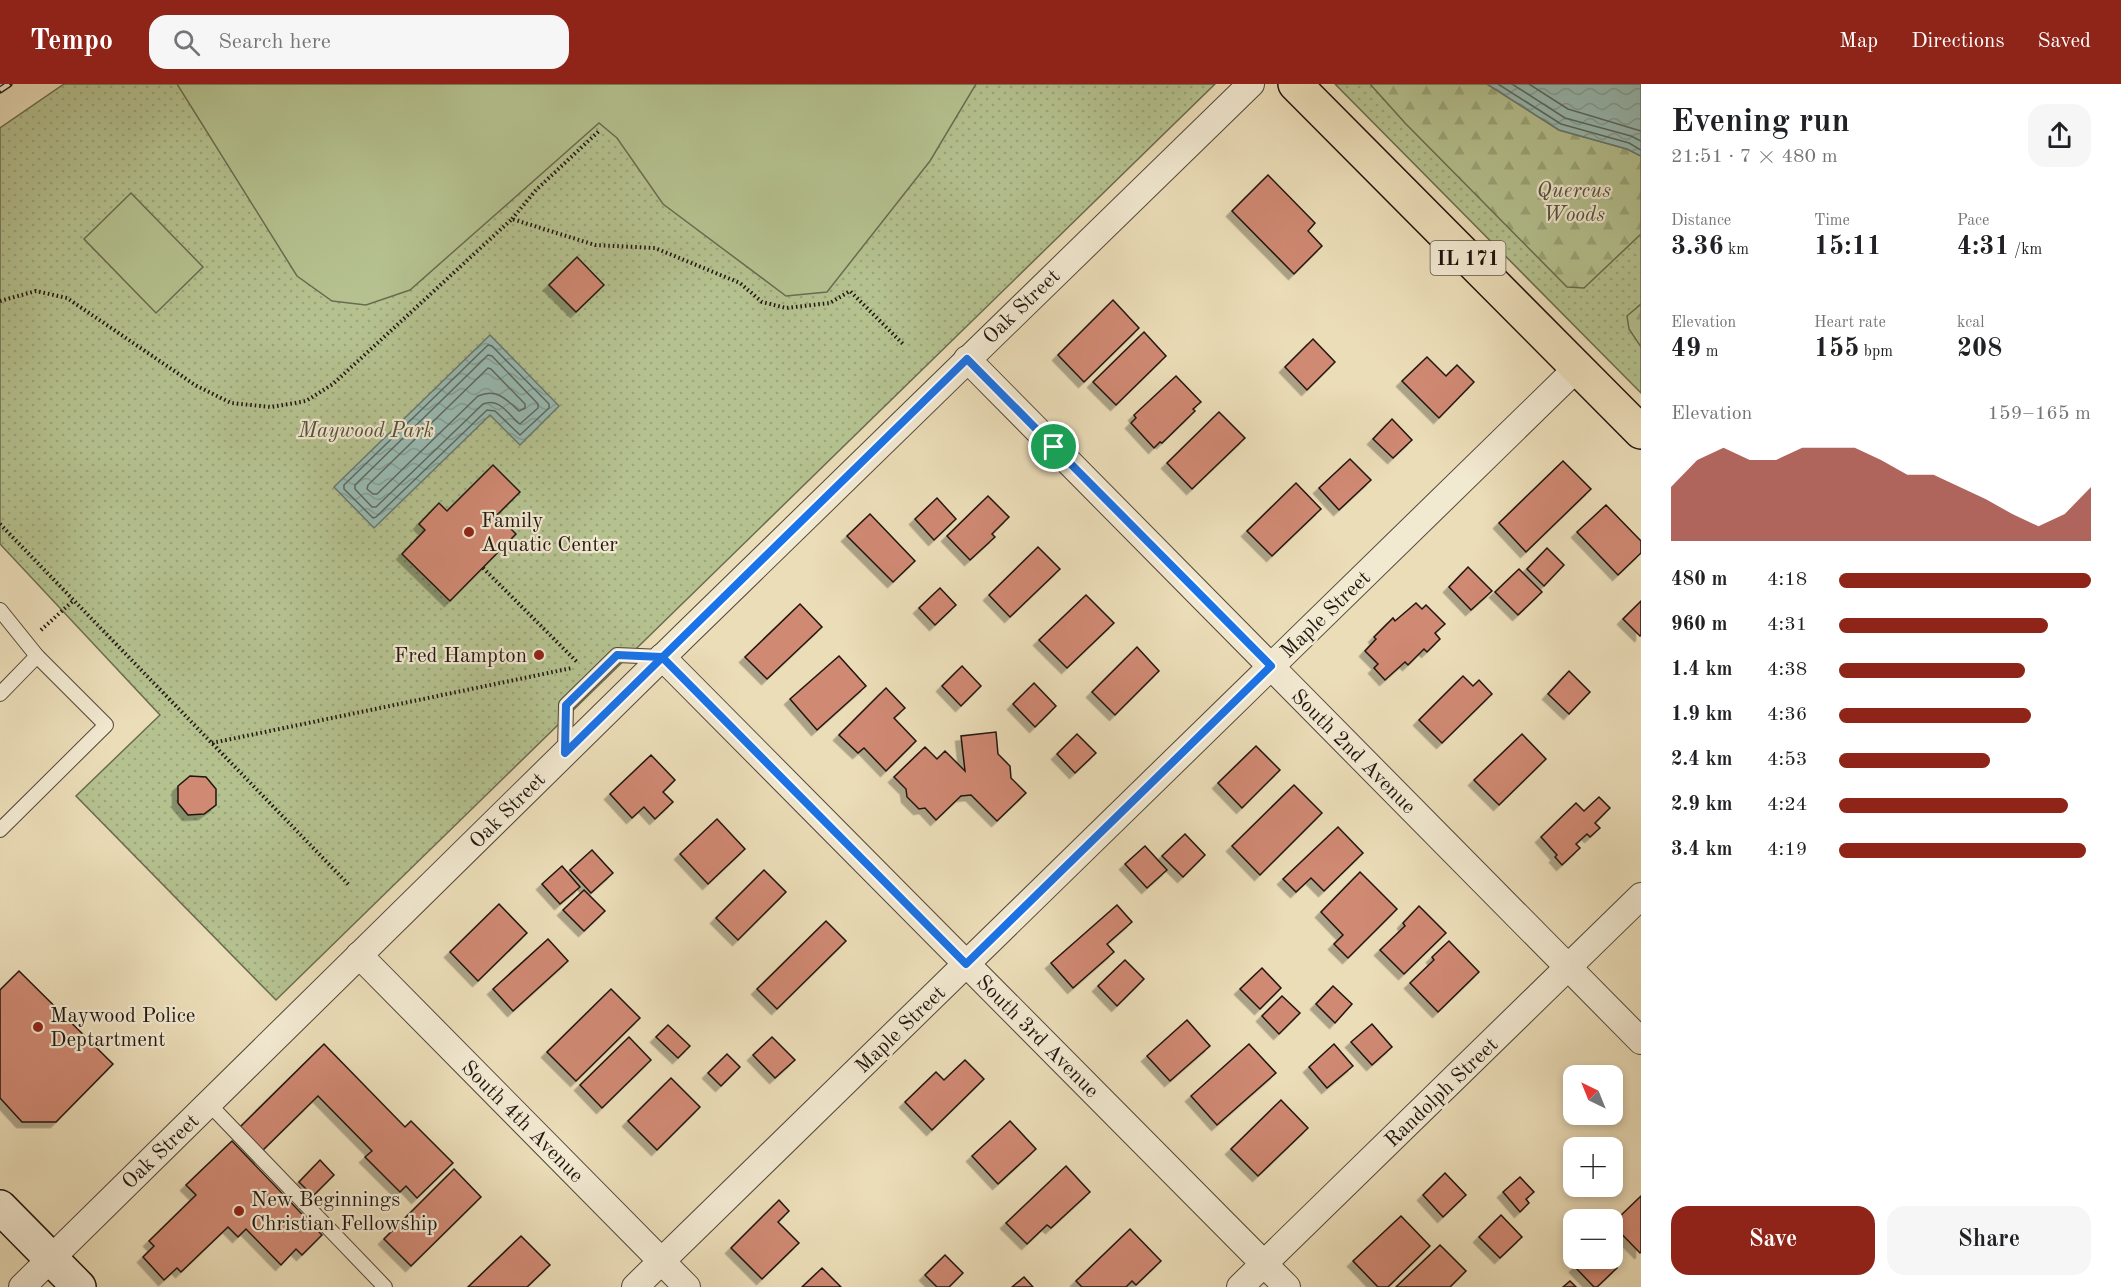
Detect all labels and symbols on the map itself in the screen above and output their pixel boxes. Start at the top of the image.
park label: Quercus Woods [1537,181,1611,226]
road number: IL 171 [1430,241,1506,275]
street label: Oak Street [980,266,1064,349]
park label: Maywood Park [297,421,434,442]
pin [1028,421,1079,472]
place label: Family Aquatic Center [481,511,618,556]
marker: Family Aquatic Center [462,525,476,539]
street label: Maple Street [1277,567,1375,663]
place label: Fred Hampton [394,646,527,667]
marker: Fred Hampton [532,648,546,662]
street label: South 2nd Avenue [1287,686,1419,818]
street label: Oak Street [466,769,550,853]
street label: South 3rd Avenue [972,972,1102,1102]
street label: Maple Street [852,982,950,1078]
place label: Maywood Police Deptartment [50,1006,196,1051]
marker: Maywood Police Deptartment [31,1020,45,1034]
street label: Randolph Street [1382,1034,1502,1152]
street label: South 4th Avenue [457,1057,587,1187]
north arrow [1563,1065,1623,1125]
street label: Oak Street [119,1111,203,1194]
place label: New Beginnings Christian Fellowship [251,1190,438,1235]
marker: New Beginnings Christian Fellowship [232,1204,246,1218]

